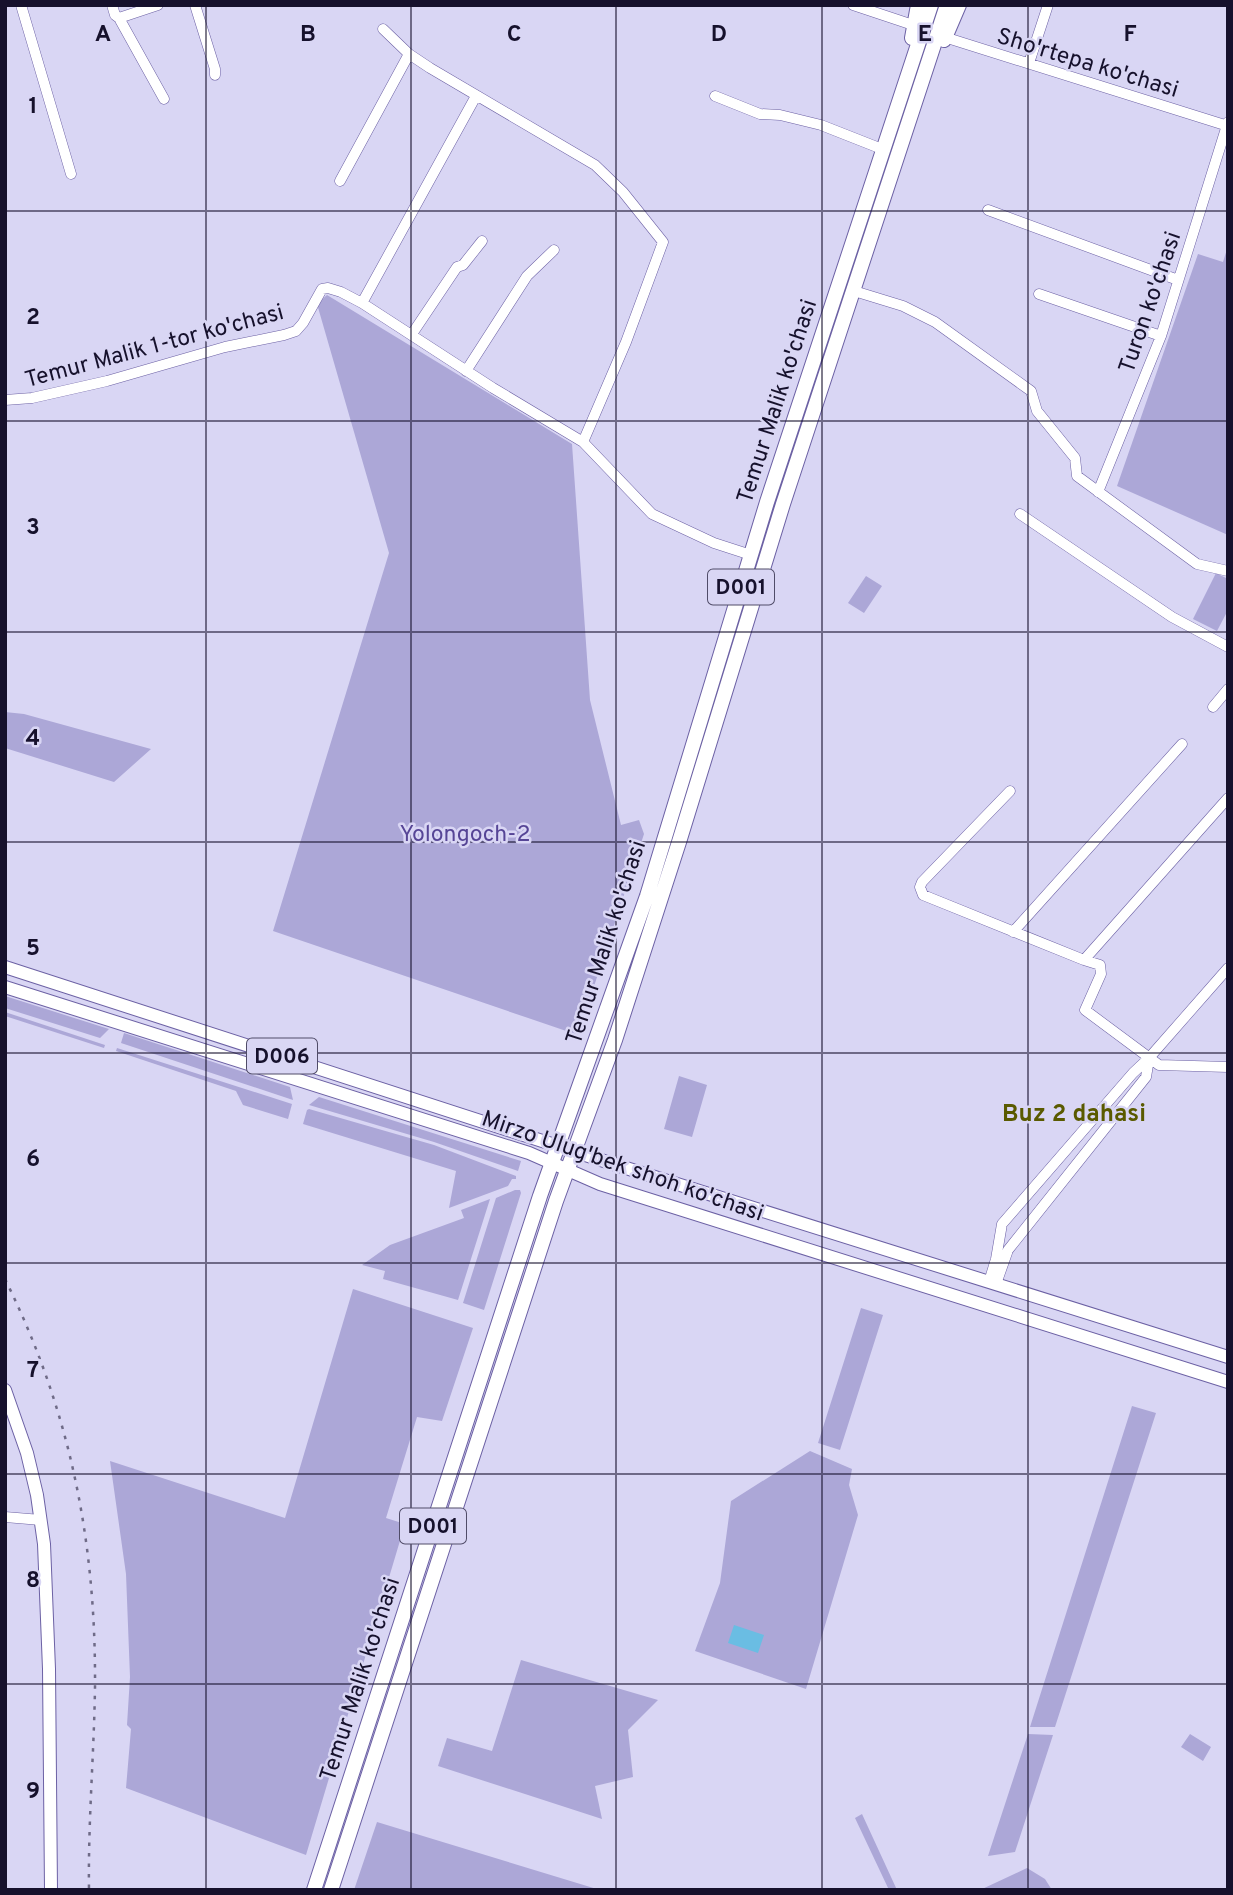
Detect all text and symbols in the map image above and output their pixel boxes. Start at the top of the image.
text: A [95,21,111,50]
text: B [300,21,316,50]
text: C [507,21,521,50]
text: D [711,21,727,50]
text: E [918,21,932,50]
text: F [1123,21,1137,50]
street label: Sho'rtepa ko'chasi [993,23,1182,106]
text: 1 [28,93,38,122]
street label: Turon ko'chasi [1114,228,1189,377]
street label: Temur Malik ko'chasi [732,296,825,507]
street label: Temur Malik 1-tor ko'chasi [22,299,287,396]
text: 2 [26,304,40,333]
text: 3 [26,514,40,543]
road number: D001 [708,570,774,604]
text: 4 [26,725,40,754]
park label: Yolongoch-2 [399,821,531,850]
street label: Temur Malik ko'chasi [561,837,654,1048]
text: 5 [26,935,40,964]
road number: D006 [247,1038,317,1074]
district label: Buz 2 dahasi [1002,1100,1146,1130]
street label: Mirzo Ulug'bek shoh ko'chasi [477,1105,767,1229]
text: 6 [26,1146,40,1175]
text: 7 [27,1357,39,1386]
road number: D001 [400,1508,466,1544]
text: 8 [26,1567,40,1596]
street label: Temur Malik ko'chasi [315,1574,408,1785]
text: 9 [26,1778,40,1807]

